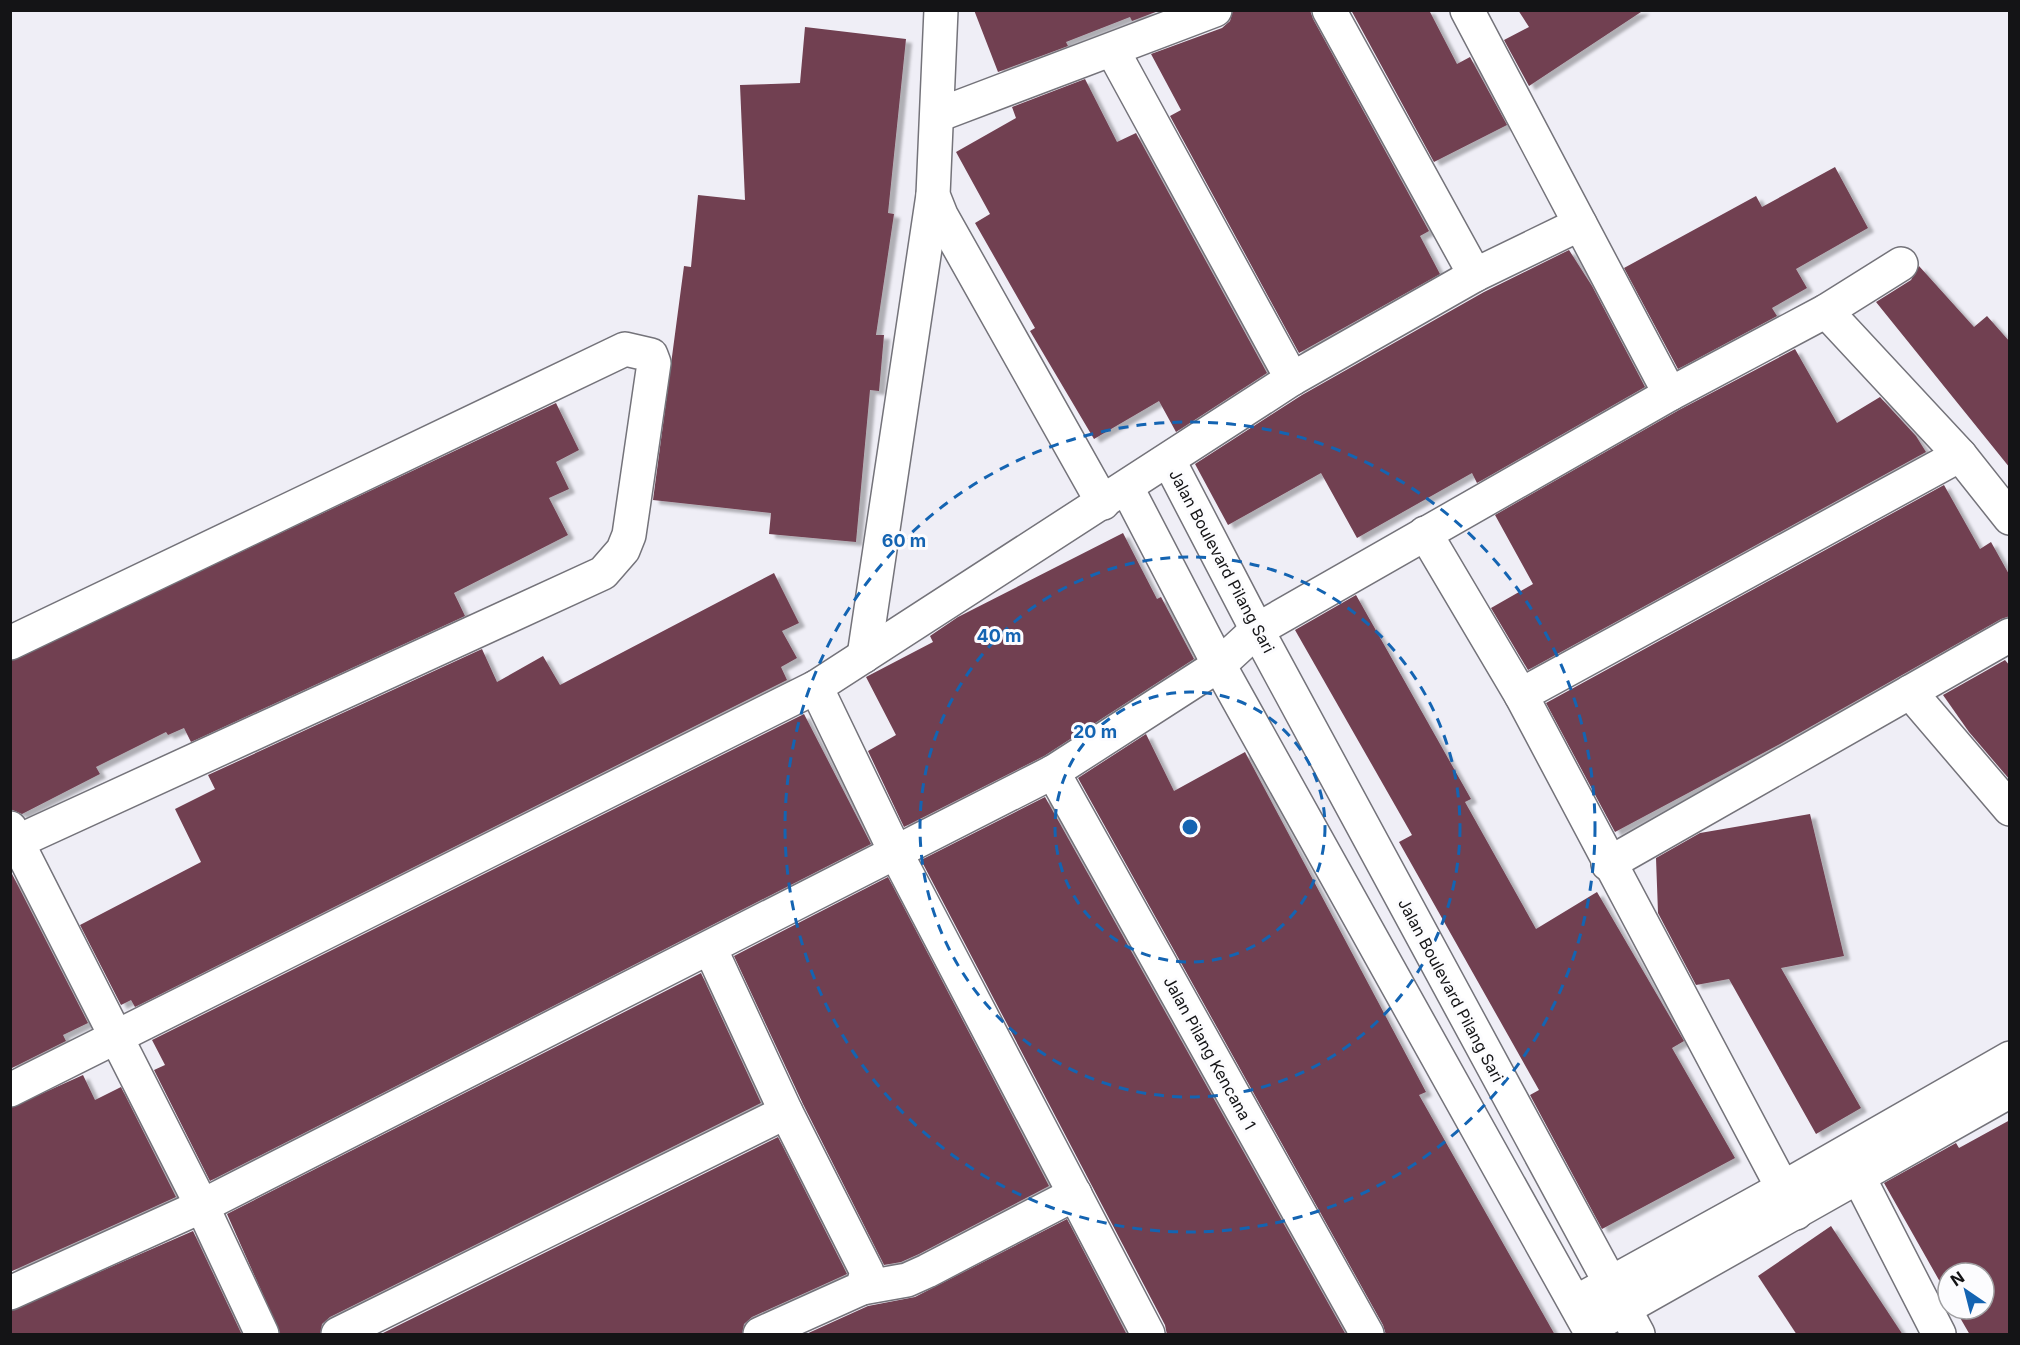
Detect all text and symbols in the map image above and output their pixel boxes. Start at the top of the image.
street label: Jalan Boulevard Pilang Sari [1165,466,1279,656]
text: 60 m [882,530,926,551]
text: 40 m [977,625,1022,646]
text: 20 m [1073,721,1117,742]
centre of rings [1180,817,1200,837]
street label: Jalan Boulevard Pilang Sari [1394,895,1508,1085]
street label: Jalan Pilang Kencana 1 [1159,973,1261,1133]
north arrow [1936,1261,1996,1321]
text: N [1947,1267,1968,1290]

